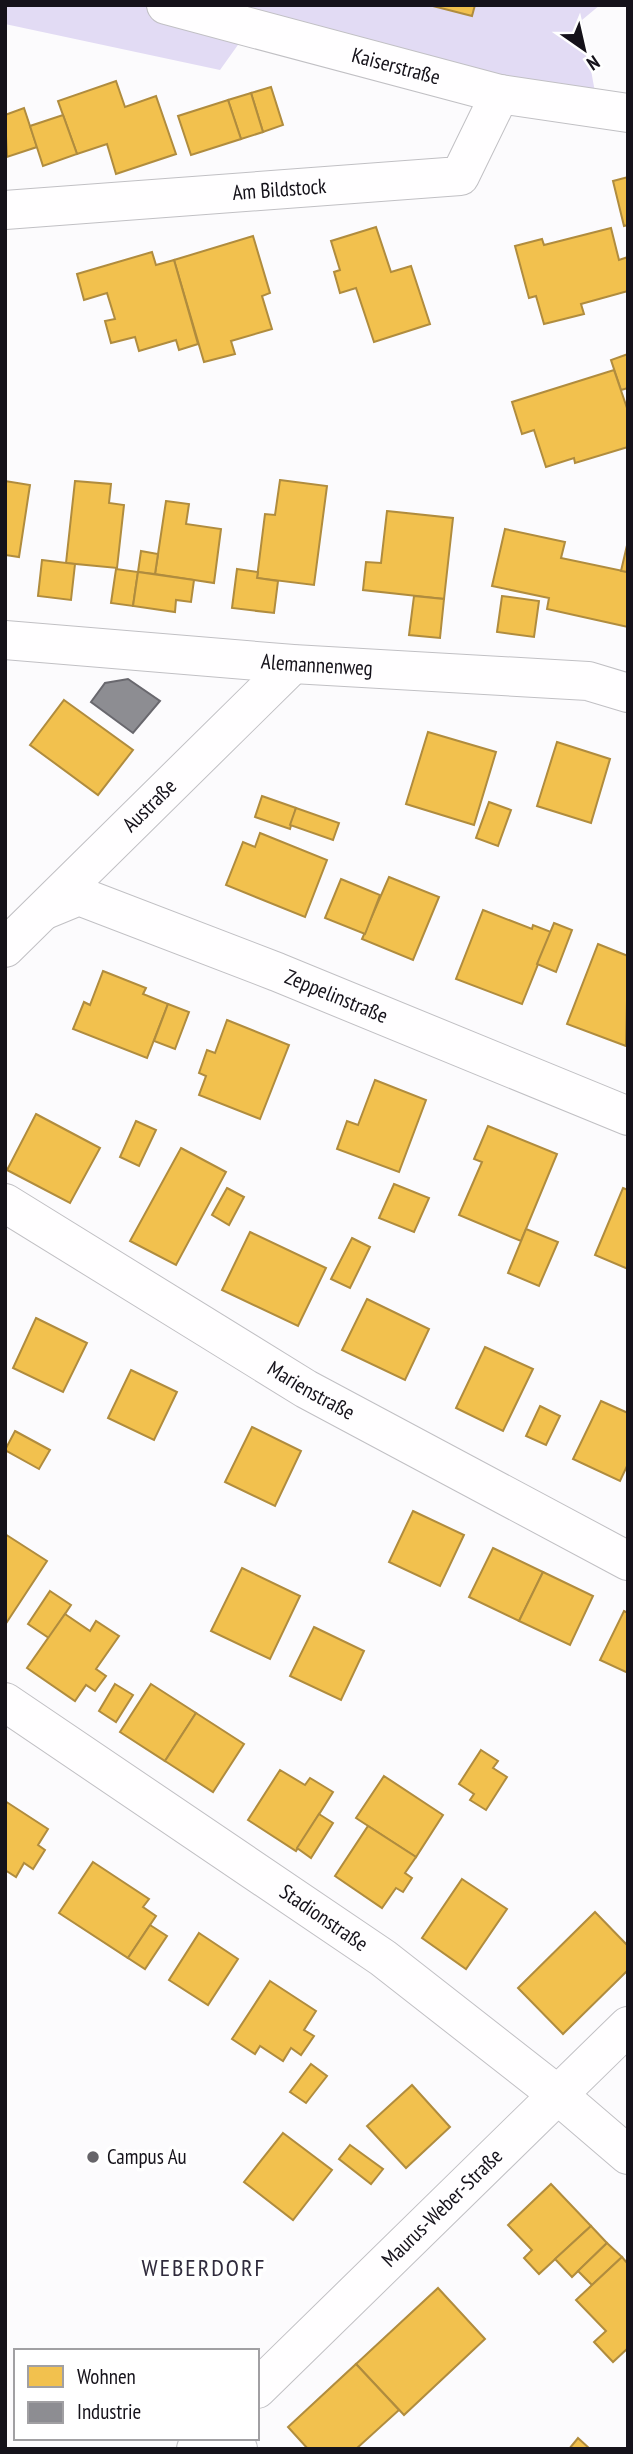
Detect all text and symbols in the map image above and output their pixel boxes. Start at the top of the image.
north arrow [549,14,619,84]
street label: Kaiserstraße [349,41,443,90]
text: N [583,50,604,76]
street label: Am Bildstock [231,172,327,206]
street label: Alemannenweg [260,647,374,682]
street label: Austraße [117,773,182,838]
street label: Zeppelinstraße [281,963,392,1029]
street label: Marienstraße [263,1355,360,1426]
street label: Stadionstraße [275,1878,374,1957]
street label: Maurus-Weber-Straße [376,2142,508,2273]
place label: Campus Au [107,2143,187,2170]
marker: Campus Au [85,2149,101,2165]
district label: WEBERDORF [142,2252,266,2283]
legend [14,2349,259,2440]
text: Wohnen [77,2363,136,2390]
text: Industrie [77,2398,141,2425]

